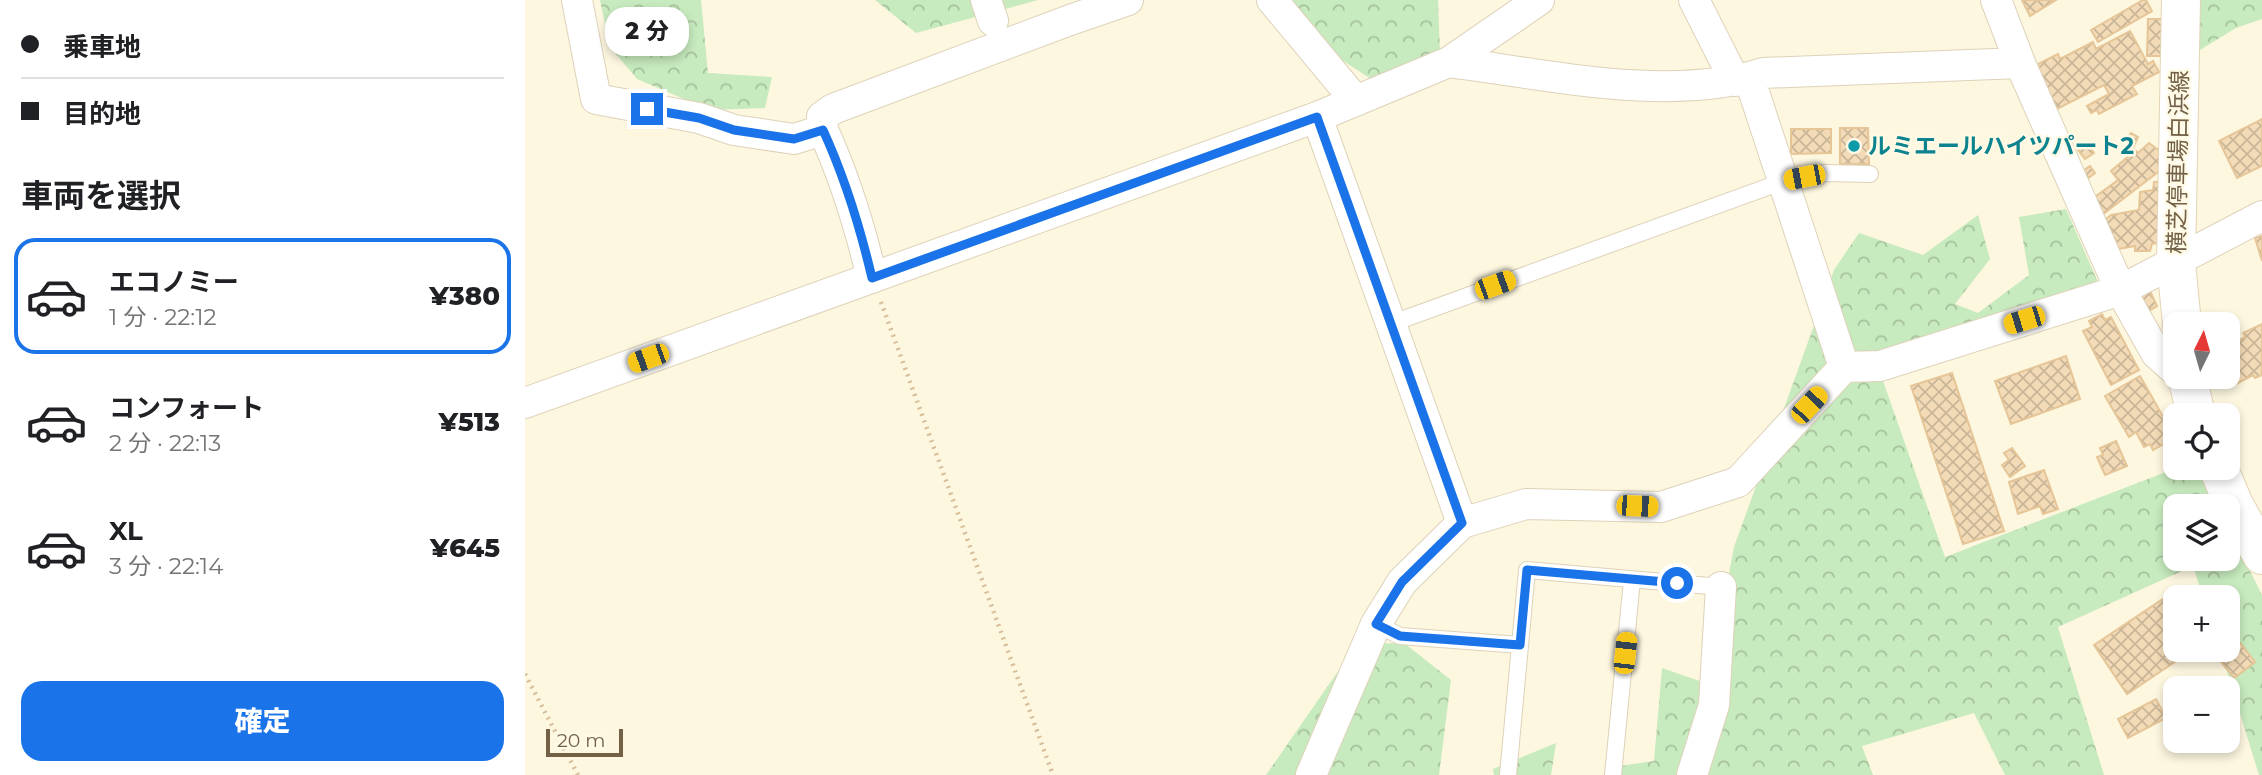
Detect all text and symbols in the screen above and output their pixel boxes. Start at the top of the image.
callout: 2 分 [605,7,689,56]
text: 2 分 [625,17,669,45]
text: 乗車地 [63,31,141,63]
street label: 横芝停車場白浜線 [2162,70,2194,254]
route end [631,93,663,125]
text: 目的地 [63,98,141,130]
place label: ルミエールハイツパート2 [1868,132,2134,160]
marker: ルミエールハイツパート2 [1846,138,1862,154]
car [1782,163,1827,191]
text: 車両を選択 [21,176,181,215]
icon: car [25,265,88,328]
text: エコノミー [109,266,239,298]
car [1472,268,1519,302]
text: ¥380 [429,280,500,312]
text: 1 分 · 22:12 [109,303,217,331]
car [2001,304,2048,336]
north arrow [2163,312,2240,388]
map controls [2163,312,2240,753]
car [625,341,672,375]
car [1787,382,1832,428]
icon: car [25,391,88,454]
text: コンフォート [109,392,264,424]
button: locate [2163,403,2240,480]
text: ¥513 [438,406,500,438]
text: 2 分 · 22:13 [109,429,221,457]
button: layers [2163,494,2240,571]
car [1616,495,1659,517]
text: XL [109,515,143,547]
icon: car [25,517,88,580]
text: ¥645 [430,532,500,564]
text: 3 分 · 22:14 [109,552,223,580]
route start [1661,567,1693,599]
button: + [2163,585,2240,662]
car [1613,631,1638,675]
button: − [2163,676,2240,753]
button: 確定 [21,681,504,761]
scale bar [546,726,623,758]
text: 20 m [557,729,605,752]

